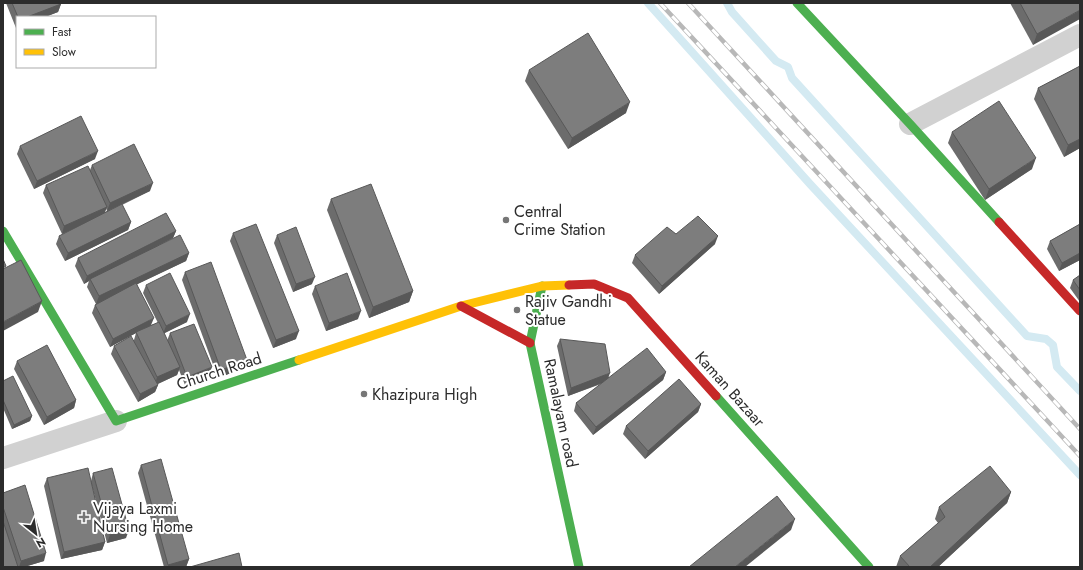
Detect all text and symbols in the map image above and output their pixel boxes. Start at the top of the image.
legend [16,16,156,68]
text: Fast [52,23,71,41]
text: Slow [52,43,77,61]
place label: Central Crime Station [514,200,606,241]
marker: Central Crime Station [501,215,511,225]
place label: Rajiv Gandhi Statue [525,290,612,331]
marker: Rajiv Gandhi Statue [512,305,522,315]
street label: Church Road [173,346,265,396]
street label: Kaman Bazaar [690,346,771,432]
street label: Ramalayam road [538,356,584,470]
place label: Khazipura High [372,383,477,406]
marker: Khazipura High [359,389,369,399]
place label: Vijaya Laxmi Nursing Home [93,497,193,538]
marker: Vijaya Laxmi Nursing Home [78,511,90,523]
north arrow [16,514,56,554]
text: N [33,534,49,552]

